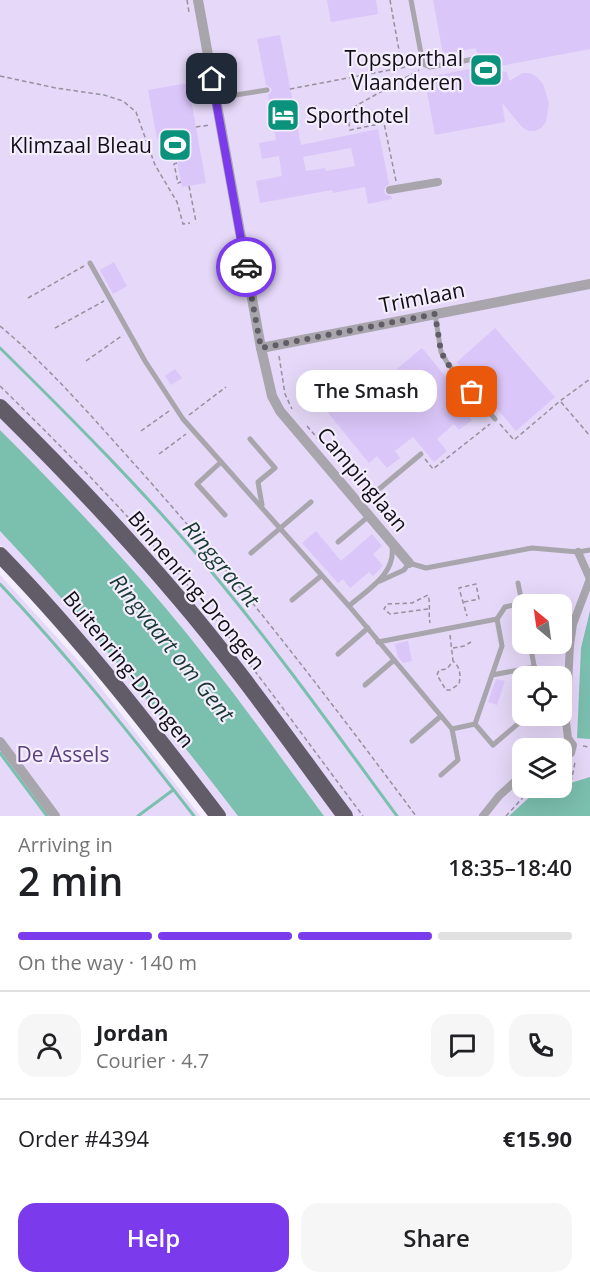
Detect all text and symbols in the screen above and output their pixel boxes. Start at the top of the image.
place label: Topsporthal Vlaanderen [345,44,463,96]
sports icon: Topsporthal Vlaanderen [468,52,504,88]
pin [186,53,237,104]
icon: home [195,62,228,95]
hotel icon: Sporthotel [265,97,301,133]
place label: Sporthotel [306,101,409,129]
sports icon: Klimzaal Bleau [157,127,193,163]
place label: Klimzaal Bleau [10,131,152,159]
courier [216,237,276,297]
icon: car [230,251,263,284]
street label: Trimlaan [377,275,467,319]
pin [446,366,497,417]
callout: The Smash [295,371,436,413]
icon: bag [455,375,488,408]
text: The Smash [314,377,419,404]
street label: Campinglaan [311,421,415,537]
street label: Binnenring-Drongen [122,505,272,675]
water label: Ringgracht [177,513,268,613]
water label: Ringvaart om Gent [104,567,242,728]
street label: Buitenring-Drongen [57,585,201,753]
north arrow [512,594,572,654]
map controls [512,594,572,798]
button: locate [512,666,572,726]
button: layers [512,738,572,798]
park label: De Assels [17,740,109,768]
text: Arriving in [18,831,113,858]
text: 18:35–18:40 [448,852,572,882]
text: 2 min [18,854,123,907]
text: On the way · 140 m [18,949,197,976]
button: person [18,1014,81,1077]
button: chat [431,1014,494,1077]
button: phone [509,1014,572,1077]
text: Jordan [96,1017,169,1047]
text: Courier · 4.7 [96,1047,209,1074]
text: Order #4394 [18,1123,149,1153]
text: €15.90 [503,1123,572,1153]
button: Help [18,1203,289,1272]
button: Share [301,1203,572,1272]

